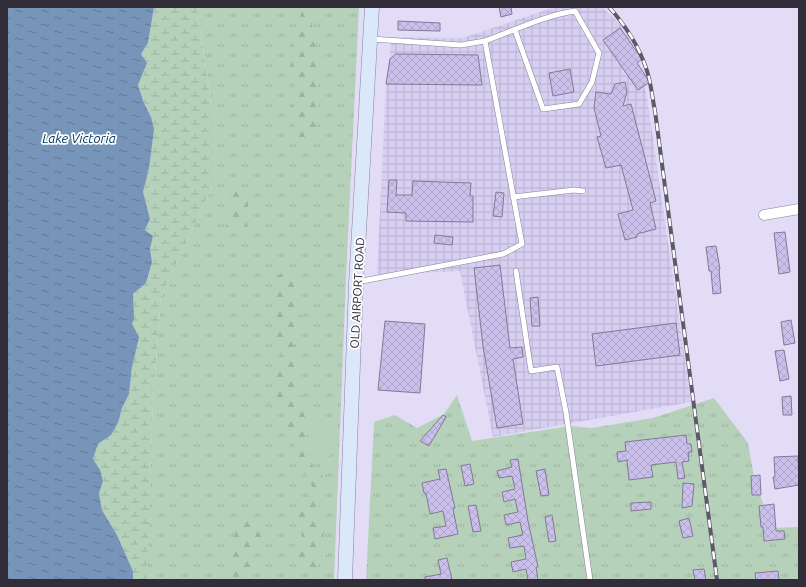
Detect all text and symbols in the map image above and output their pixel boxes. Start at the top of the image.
water label: Lake Victoria [42,131,116,145]
street label: OLD AIRPORT ROAD [348,237,366,349]

